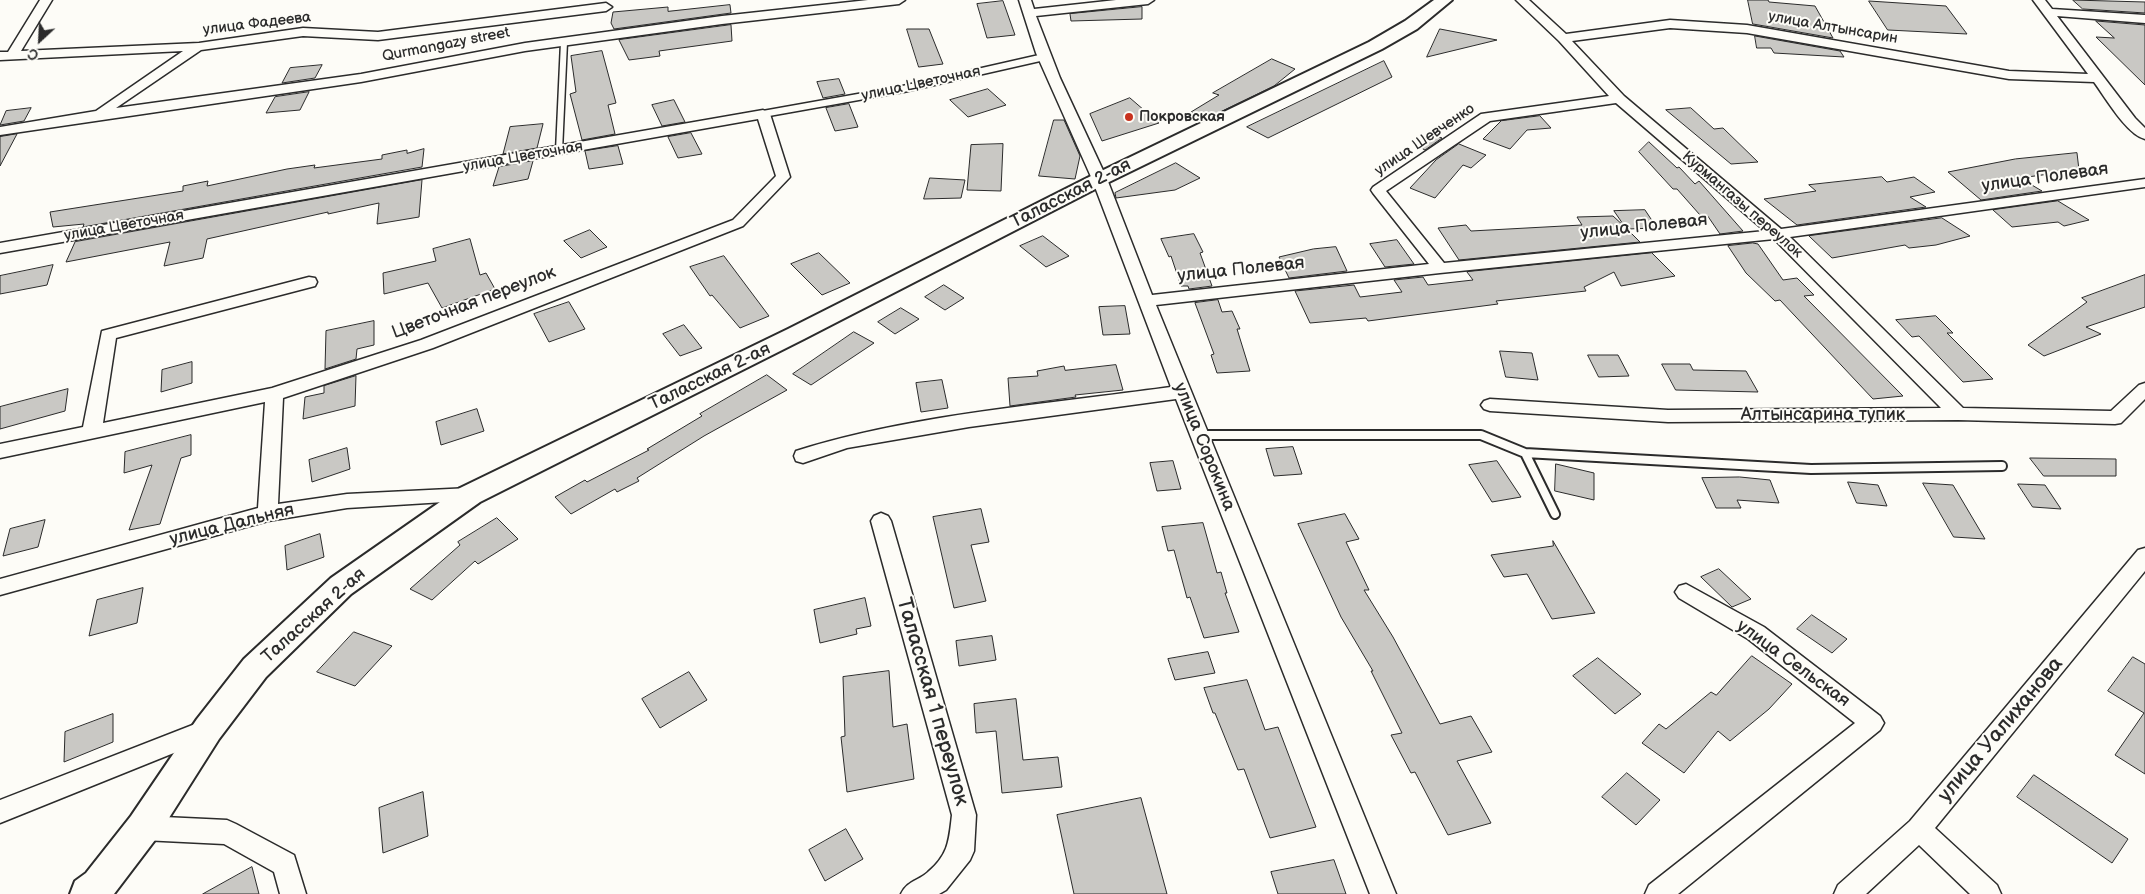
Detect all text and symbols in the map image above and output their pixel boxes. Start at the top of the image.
street label: улица Фадеева [202,8,312,40]
street label: улица Алтынсарин [1767,8,1899,48]
north arrow [15,15,65,65]
street label: Qurmangazy street [381,24,511,66]
text: С [25,44,41,64]
street label: улица Цветочная [860,63,982,105]
street label: улица Шевченко [1372,100,1478,180]
place label: Покровская [1139,108,1225,126]
marker: Покровская [1123,111,1135,123]
street label: улица Цветочная [462,138,584,176]
street label: Курмангазы переулок [1678,148,1806,262]
street label: Таласская 2-ая [1007,154,1135,234]
street label: улица Полевая [1980,158,2110,198]
street label: улица Цветочная [63,207,185,245]
street label: улица Полевая [1579,210,1709,244]
street label: улица Полевая [1176,253,1306,287]
street label: Цветочная переулок [389,262,559,344]
street label: Таласская 2-ая [646,338,774,416]
street label: улица Сорокина [1168,380,1240,514]
street label: Алтынсарина тупик [1741,404,1905,426]
street label: улица Дальняя [168,499,296,551]
street label: Таласская 2-ая [258,564,370,668]
street label: Таласская 1 переулок [890,595,974,809]
street label: улица Сельская [1732,616,1854,712]
street label: улица Уалиханова [1933,652,2069,808]

